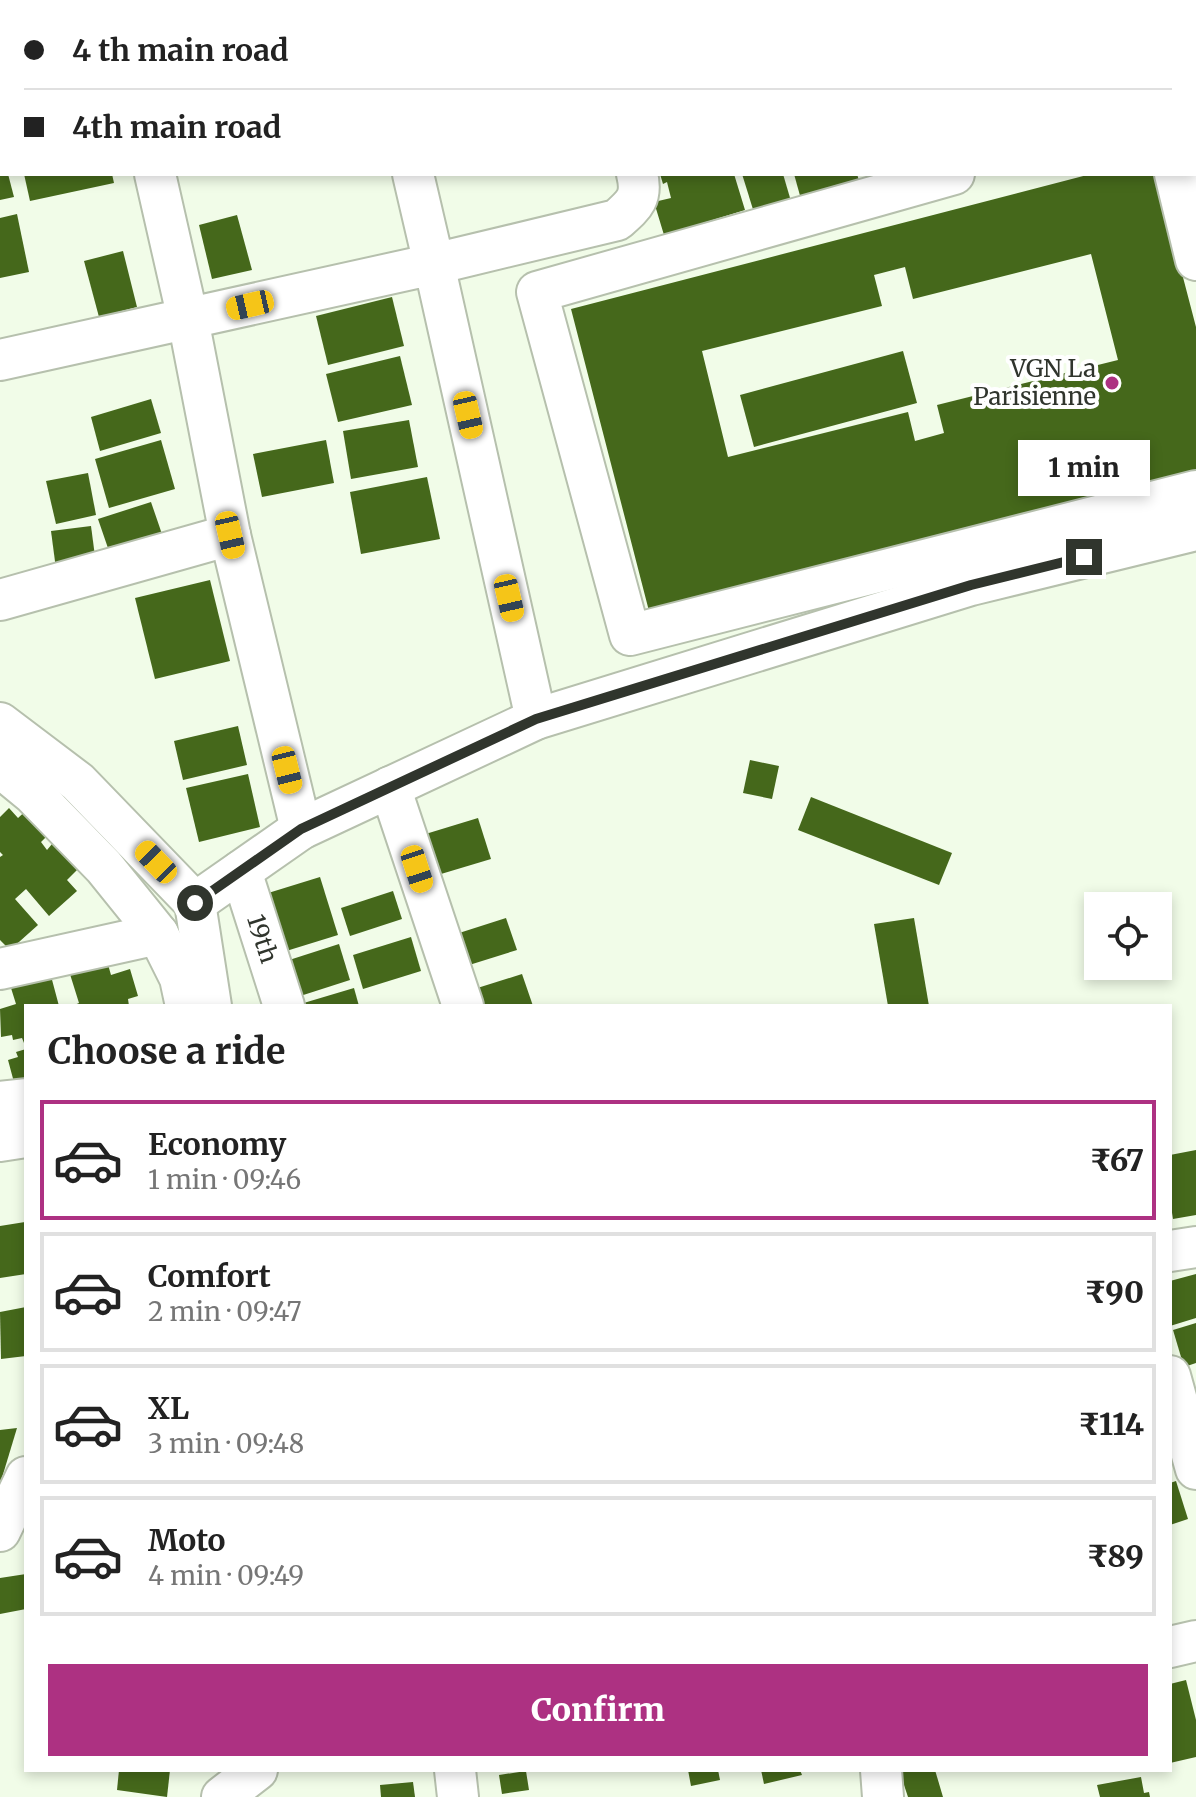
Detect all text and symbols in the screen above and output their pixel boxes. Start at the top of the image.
text: 4 th main road [72,31,289,69]
text: 4th main road [72,108,281,146]
car [224,288,276,322]
place label: VGN La Parisienne [973,353,1096,412]
marker: VGN La Parisienne [1103,374,1121,392]
car [451,389,485,441]
callout: 1 min [1018,441,1150,497]
text: 1 min [1048,451,1120,484]
car [213,509,247,561]
route end [1066,539,1102,575]
car [492,572,526,624]
car [270,744,304,796]
car [131,836,181,888]
car [398,842,436,896]
route start [177,885,213,921]
map controls [1084,892,1172,980]
button: locate [1084,892,1172,980]
street label: 19th [240,911,285,967]
text: Choose a ride [48,1029,285,1074]
icon: car [52,1124,124,1196]
text: Economy [148,1125,286,1163]
text: ₹67 [1090,1141,1144,1179]
text: 1 min · 09:46 [148,1163,301,1196]
icon: car [52,1256,124,1328]
text: Comfort [148,1257,271,1295]
text: ₹90 [1084,1273,1144,1311]
text: 2 min · 09:47 [148,1295,302,1328]
icon: car [52,1388,124,1460]
text: XL [148,1389,189,1427]
text: ₹114 [1078,1405,1144,1443]
text: 3 min · 09:48 [148,1427,304,1460]
icon: car [52,1520,124,1592]
text: Moto [148,1521,226,1559]
text: ₹89 [1087,1537,1144,1575]
text: 4 min · 09:49 [148,1559,304,1592]
button: Confirm [48,1664,1148,1756]

